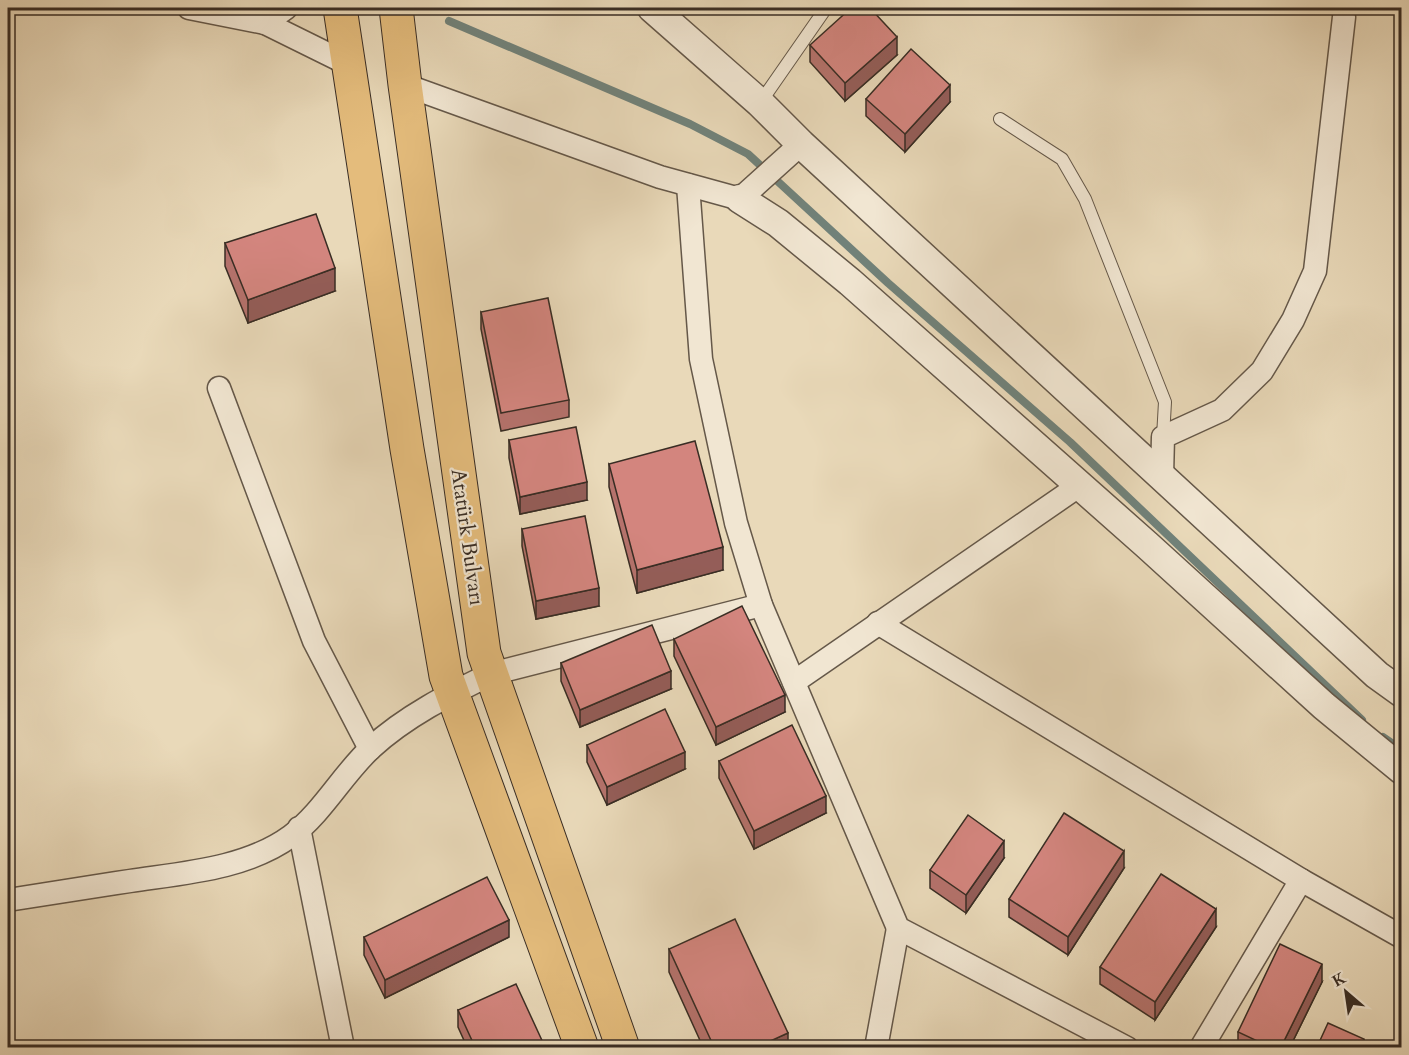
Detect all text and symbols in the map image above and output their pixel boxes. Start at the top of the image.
street label: Atatürk Bulvarı [444,467,491,607]
north arrow [1316,962,1376,1022]
text: K [1328,967,1350,993]

